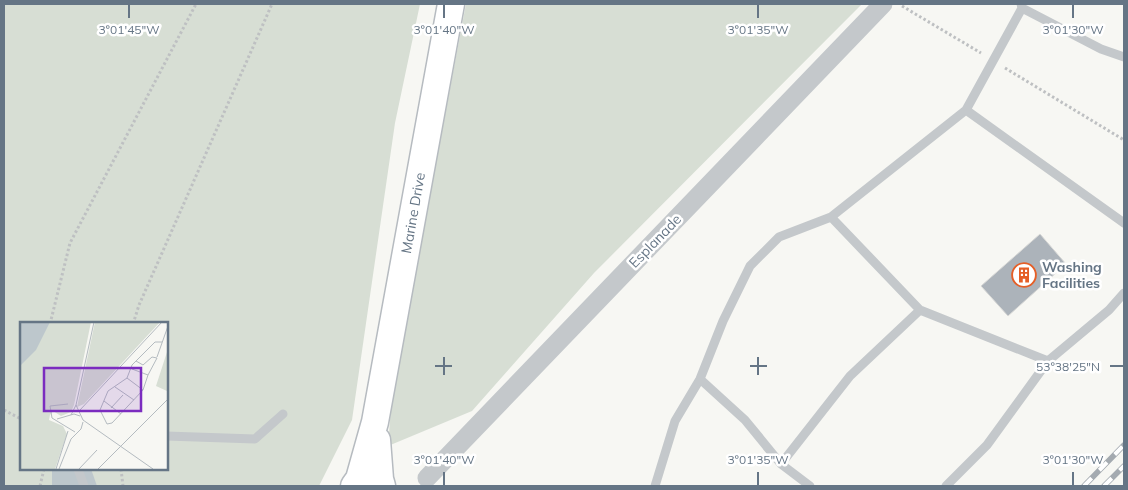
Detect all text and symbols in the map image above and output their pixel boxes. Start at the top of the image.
text: 3°01'45"W [98,22,160,37]
text: 3°01'40"W [413,22,475,37]
text: 3°01'35"W [727,22,789,37]
text: 3°01'30"W [1042,22,1104,37]
street label: Marine Drive [397,171,429,255]
street label: Esplanade [625,210,685,272]
place label: Washing Facilities [1042,258,1102,292]
building icon: Washing Facilities [1011,262,1037,288]
inset map [20,322,168,470]
text: 53°38'25"N [1036,359,1100,374]
text: 3°01'40"W [413,452,475,467]
text: 3°01'35"W [727,452,789,467]
text: 3°01'30"W [1042,452,1104,467]

